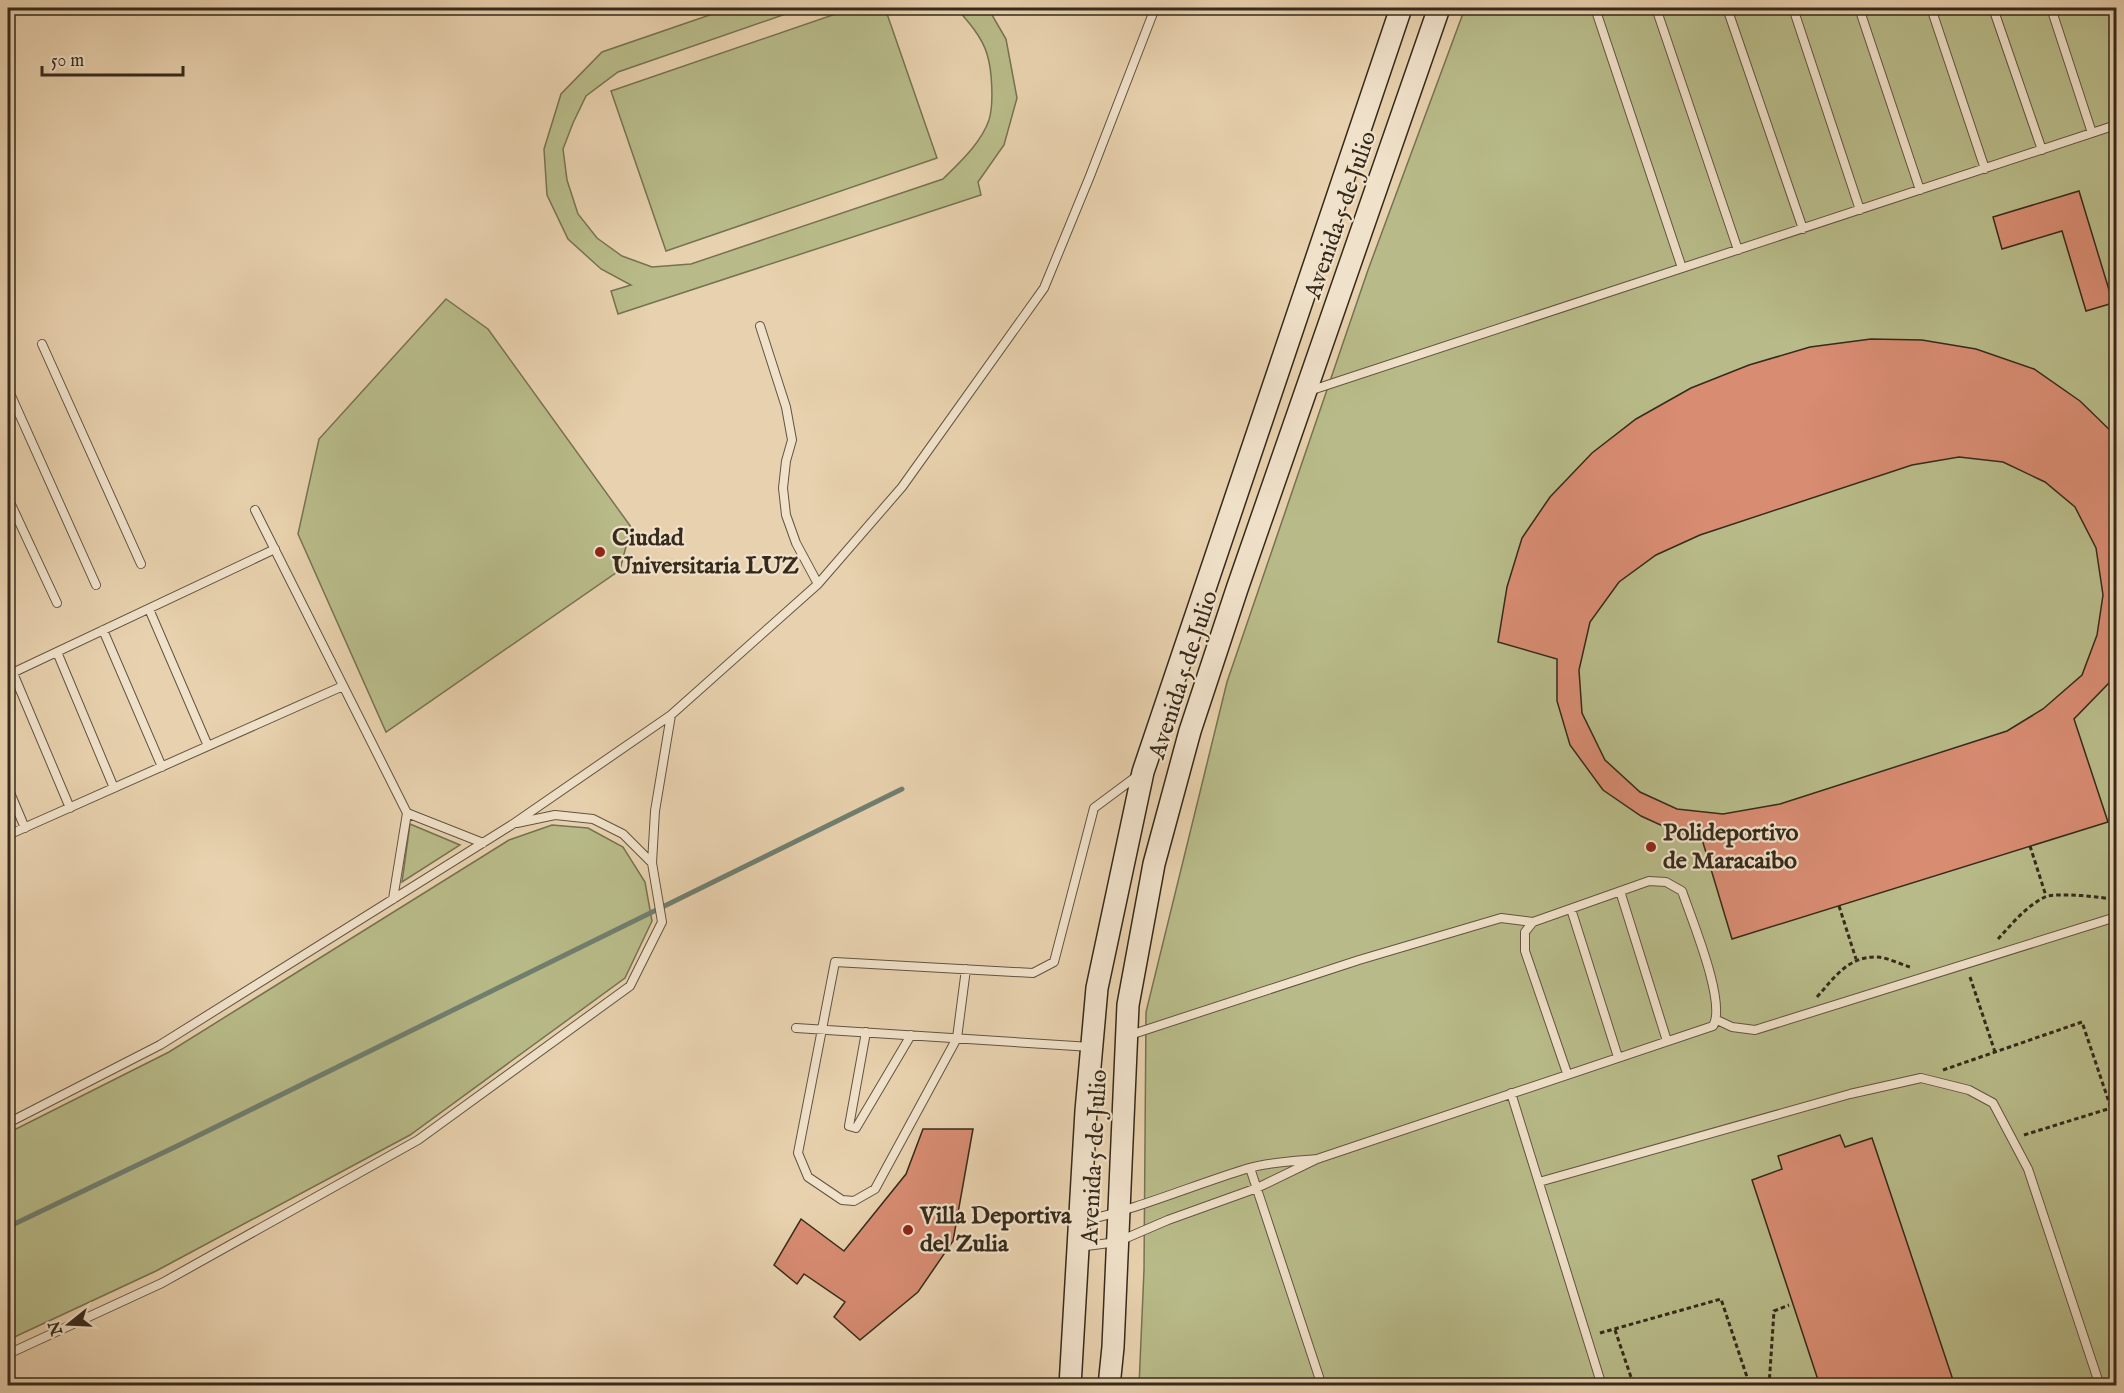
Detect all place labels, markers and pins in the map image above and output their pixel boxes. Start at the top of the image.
place label: Ciudad Universitaria LUZ [611,523,799,582]
marker: Ciudad Universitaria LUZ [593,545,607,559]
place label: Polideportivo de Maracaibo [1663,818,1799,877]
marker: Polideportivo de Maracaibo [1644,840,1658,854]
place label: Villa Deportiva del Zulia [919,1201,1072,1260]
marker: Villa Deportiva del Zulia [901,1223,915,1237]

